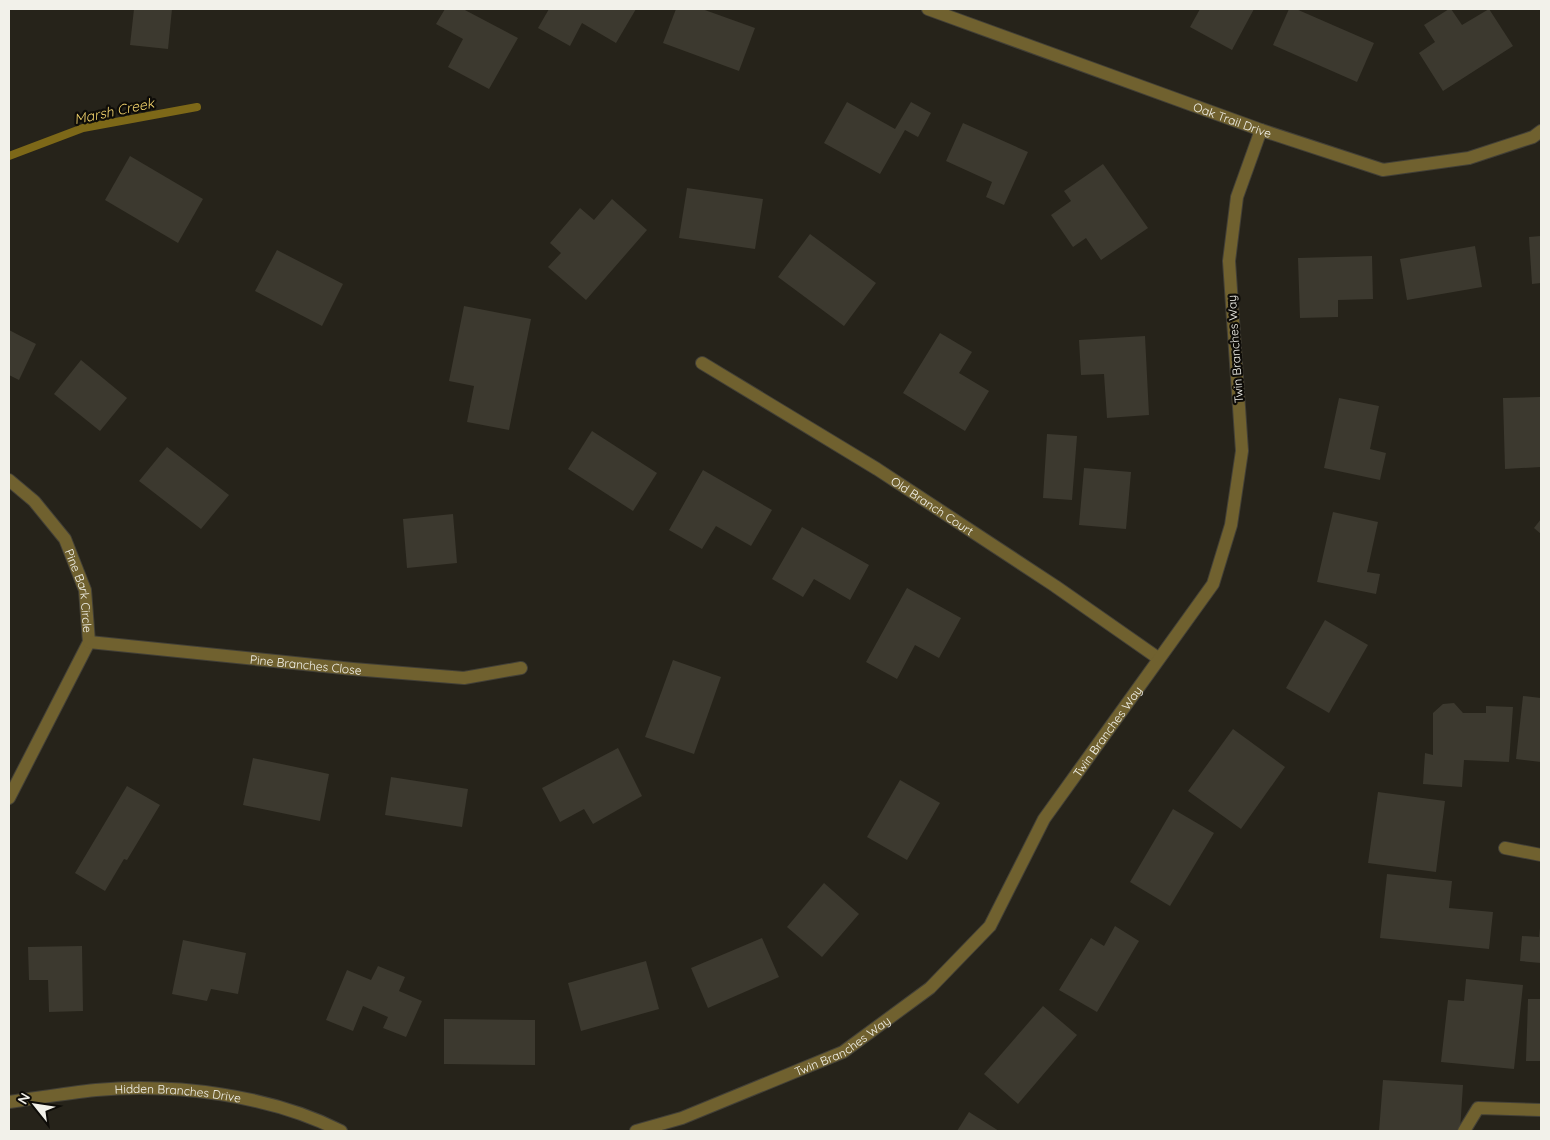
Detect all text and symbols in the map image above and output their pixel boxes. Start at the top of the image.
water label: Marsh Creek [72,93,157,128]
street label: Oak Trail Drive [1191,99,1274,141]
street label: Twin Branches Way [1224,294,1246,404]
street label: Old Branch Court [888,473,977,538]
street label: Pine Bark Circle [62,547,96,633]
street label: Pine Branches Close [249,651,362,677]
street label: Twin Branches Way [1069,683,1145,780]
street label: Twin Branches Way [792,1013,893,1079]
north arrow [10,1080,60,1130]
street label: Hidden Branches Drive [114,1081,243,1105]
text: N [13,1090,34,1107]

